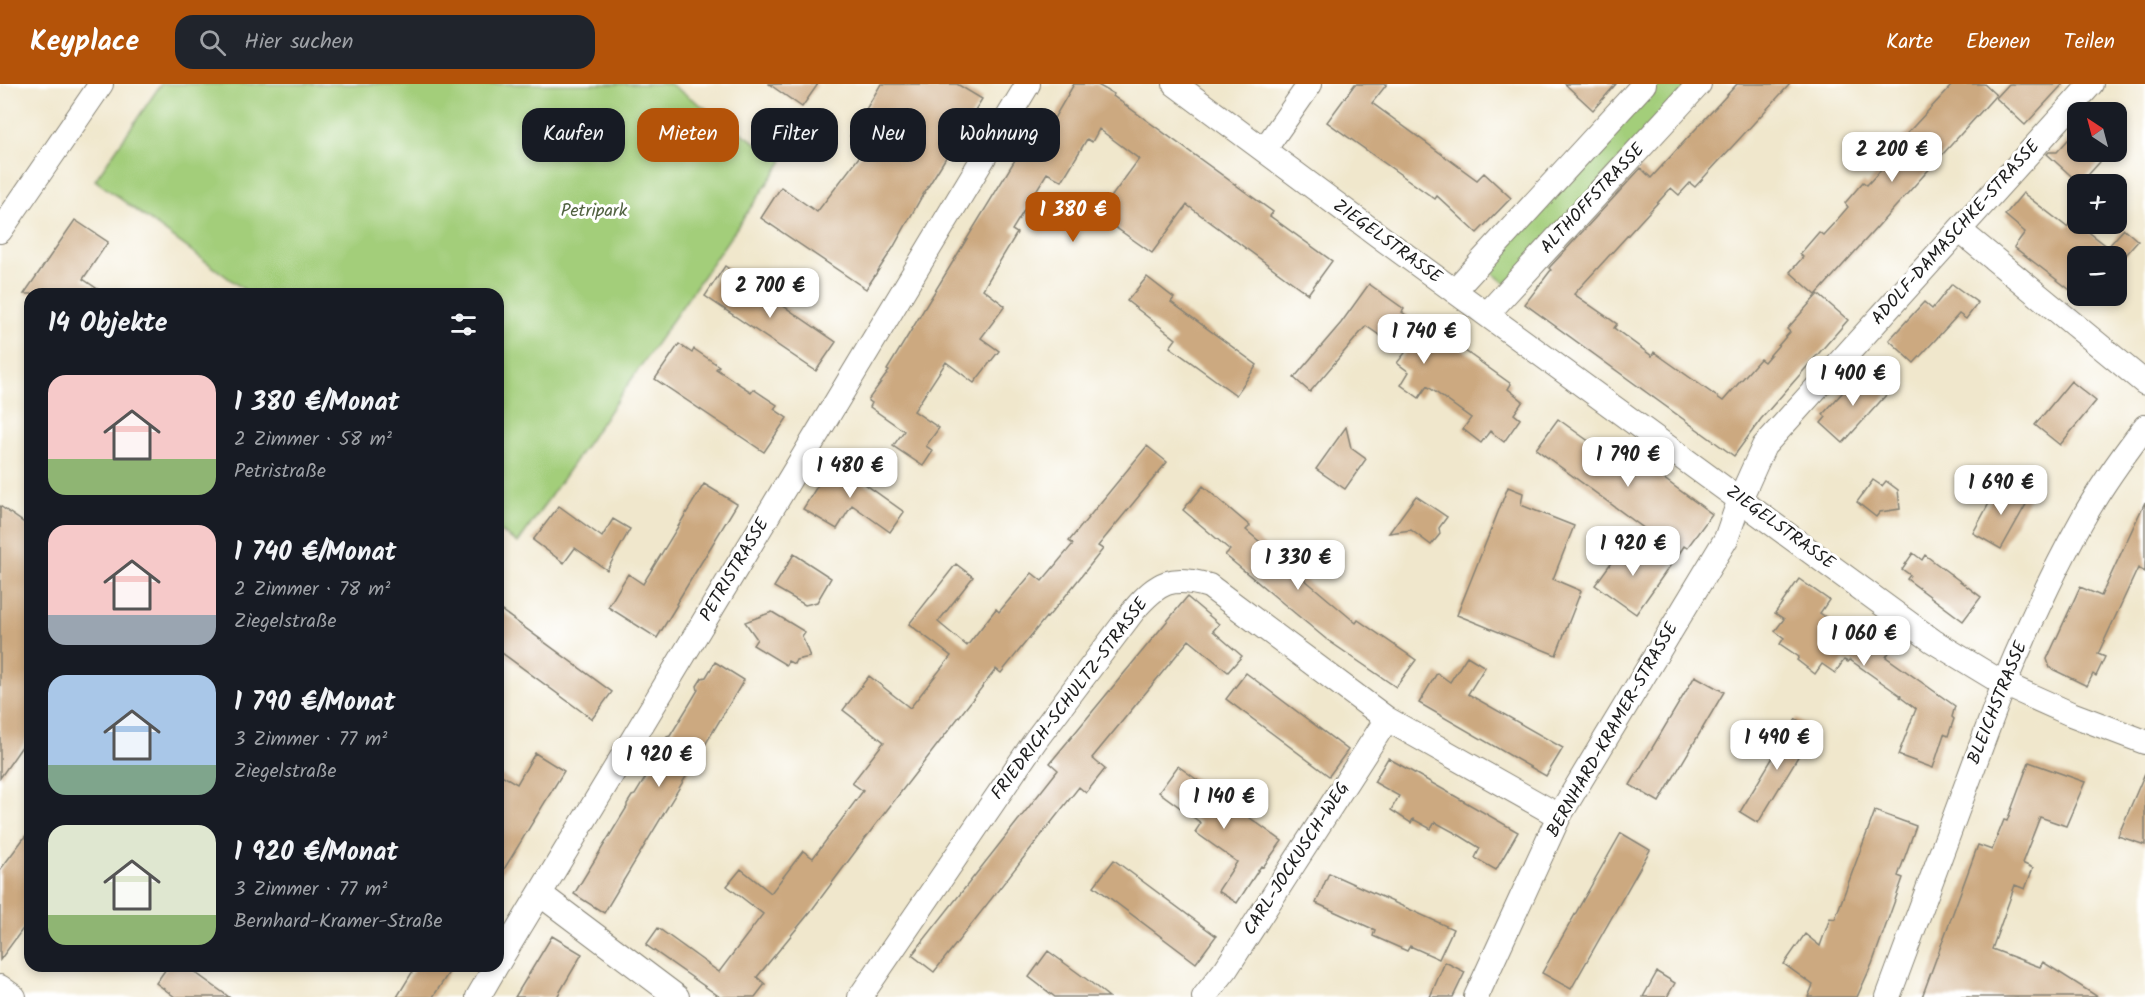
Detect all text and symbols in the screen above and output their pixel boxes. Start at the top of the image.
search box [175,15,595,69]
text: Keyplace [30,20,139,65]
text: Hier suchen [244,25,353,60]
icon: search [196,26,229,59]
text: Karte [1886,26,1933,59]
text: Ebenen [1966,26,2031,59]
text: Teilen [2064,26,2115,59]
north arrow [2067,102,2127,162]
map controls [2067,102,2127,306]
chip: Kaufen [522,108,625,162]
chip: Mieten [637,108,739,162]
chip: Filter [751,108,838,162]
chip: Neu [850,108,926,162]
chip: Wohnung [938,108,1060,162]
pin: 2 200 € [1837,132,1947,183]
street label: ADOLF-DAMASCHKE-STRASSE [1865,133,2048,332]
text: 2 200 € [1856,135,1928,167]
street label: ALTHOFFSTRASSE [1534,137,1653,261]
button: + [2067,174,2127,234]
pin: 1 380 € [1018,192,1128,243]
street label: ZIEGELSTRASSE [1326,192,1448,292]
text: 1 380 € [1039,195,1107,227]
park label: Petripark [561,197,628,226]
button: − [2067,246,2127,306]
pin: 2 700 € [715,268,825,319]
text: 2 700 € [735,271,805,303]
text: 14 Objekte [48,303,168,345]
icon: filters [447,308,480,341]
pin: 1 740 € [1369,314,1479,365]
text: 1 740 € [1392,317,1456,349]
pin: 1 400 € [1798,356,1908,407]
text: 1 400 € [1820,359,1886,391]
text: 1 380 €/Monat [234,382,400,424]
icon: home [96,399,168,471]
text: 2 Zimmer · 58 m² [234,424,392,456]
pin: 1 790 € [1573,437,1683,488]
text: 1 790 € [1596,440,1660,472]
pin: 1 480 € [795,448,905,499]
text: 1 480 € [816,451,884,483]
text: Petristraße [234,456,326,488]
pin: 1 690 € [1946,465,2056,516]
text: 1 690 € [1968,468,2034,500]
street label: ZIEGELSTRASSE [1719,478,1841,578]
street label: PETRISTRASSE [693,512,778,627]
pin: 1 920 € [1578,526,1688,577]
text: 1 920 € [1600,529,1666,561]
text: 1 740 €/Monat [234,532,396,574]
pin: 1 330 € [1243,540,1353,591]
text: 1 330 € [1265,543,1331,575]
icon: home [96,549,168,621]
text: 2 Zimmer · 78 m² [234,574,390,606]
street label: FRIEDRICH-SCHULTZ-STRASSE [984,591,1156,806]
text: Ziegelstraße [234,606,337,638]
pin: 1 060 € [1809,616,1919,667]
street label: BERNHARD-KRAMER-STRASSE [1539,617,1687,843]
text: 1 060 € [1831,619,1897,651]
street label: BLEICHSTRASSE [1960,637,2036,769]
text: 1 790 €/Monat [234,682,395,724]
icon: home [96,699,168,771]
pin: 1 490 € [1722,720,1832,771]
text: 1 490 € [1744,723,1810,755]
text: 3 Zimmer · 77 m² [234,724,387,756]
pin: 1 920 € [604,737,714,788]
text: 1 920 € [626,740,692,772]
text: Ziegelstraße [234,756,337,788]
street label: CARL-JOCKUSCH-WEG [1236,776,1358,942]
pin: 1 140 € [1169,779,1279,830]
text: 1 140 € [1193,782,1255,814]
text: 1 920 €/Monat [234,832,398,874]
icon: home [96,849,168,921]
text: 3 Zimmer · 77 m² [234,874,387,906]
text: Bernhard-Kramer-Straße [234,906,443,938]

